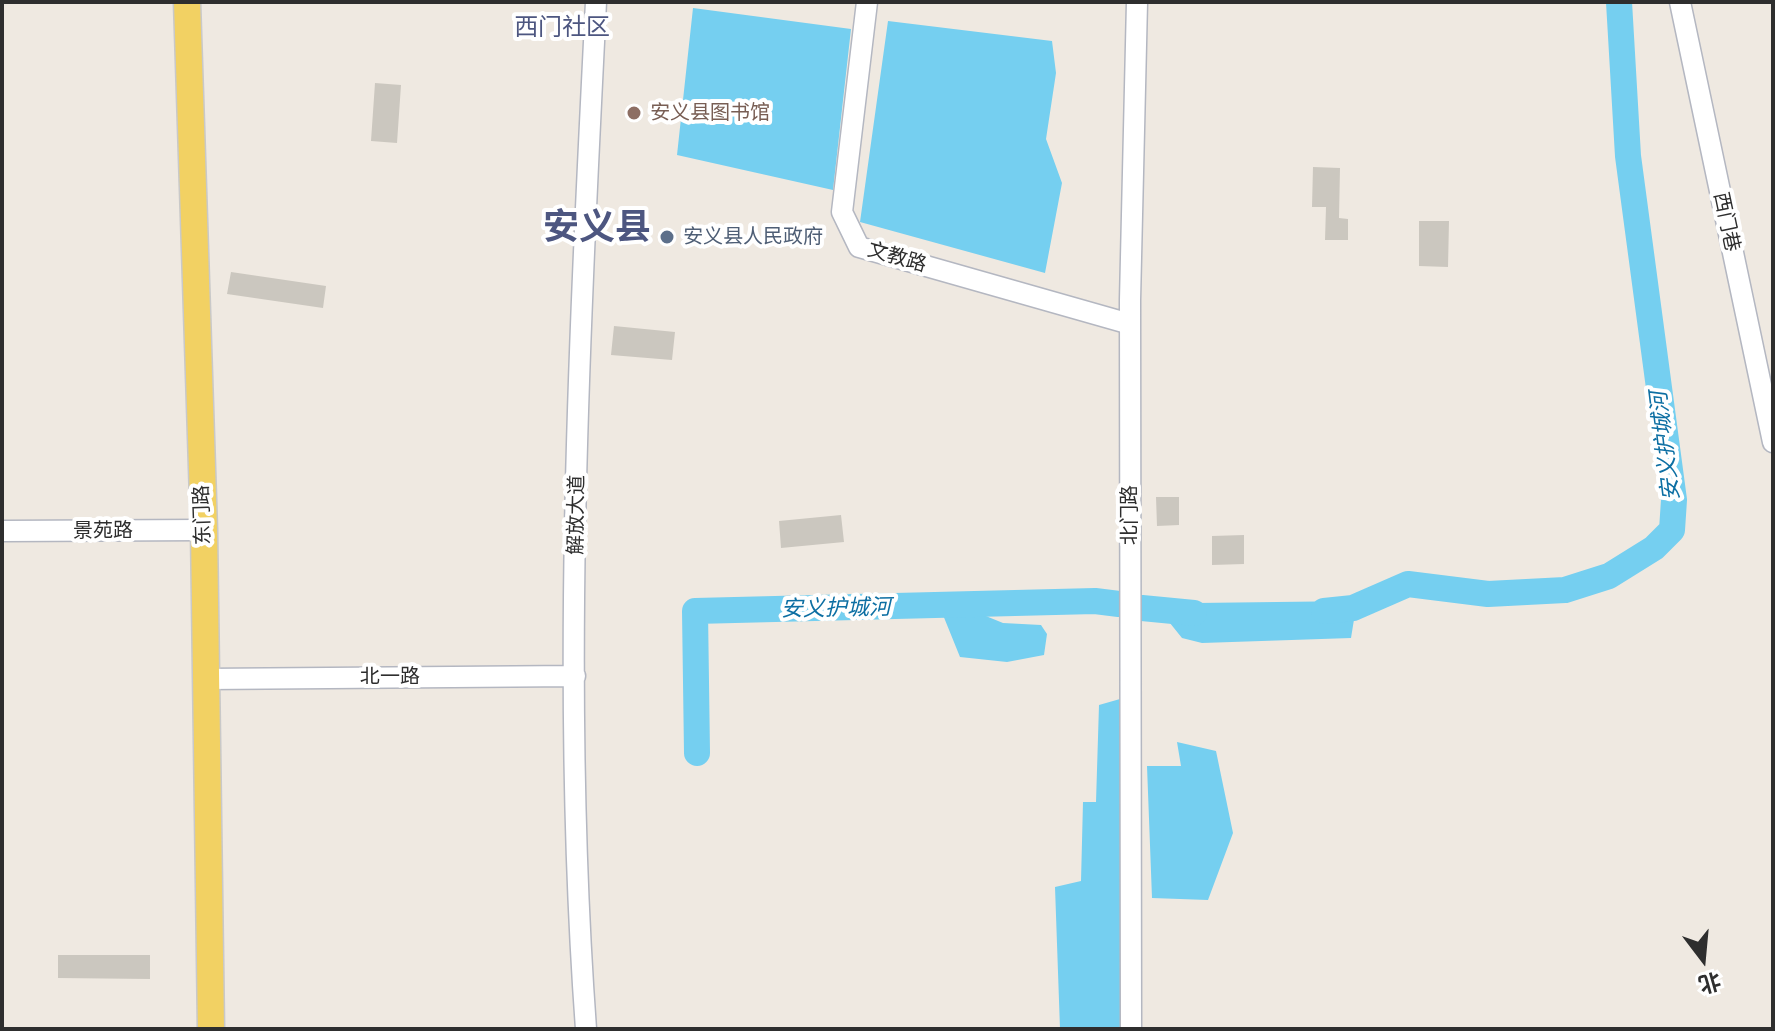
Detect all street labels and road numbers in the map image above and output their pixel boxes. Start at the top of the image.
street label: 西门巷 [1708,190,1744,254]
street label: 文教路 [865,238,929,278]
street label: 解放大道 [564,475,590,555]
street label: 东门路 [190,485,216,545]
street label: 北门路 [1118,485,1142,545]
street label: 景苑路 [73,519,133,543]
street label: 北一路 [360,665,420,689]

